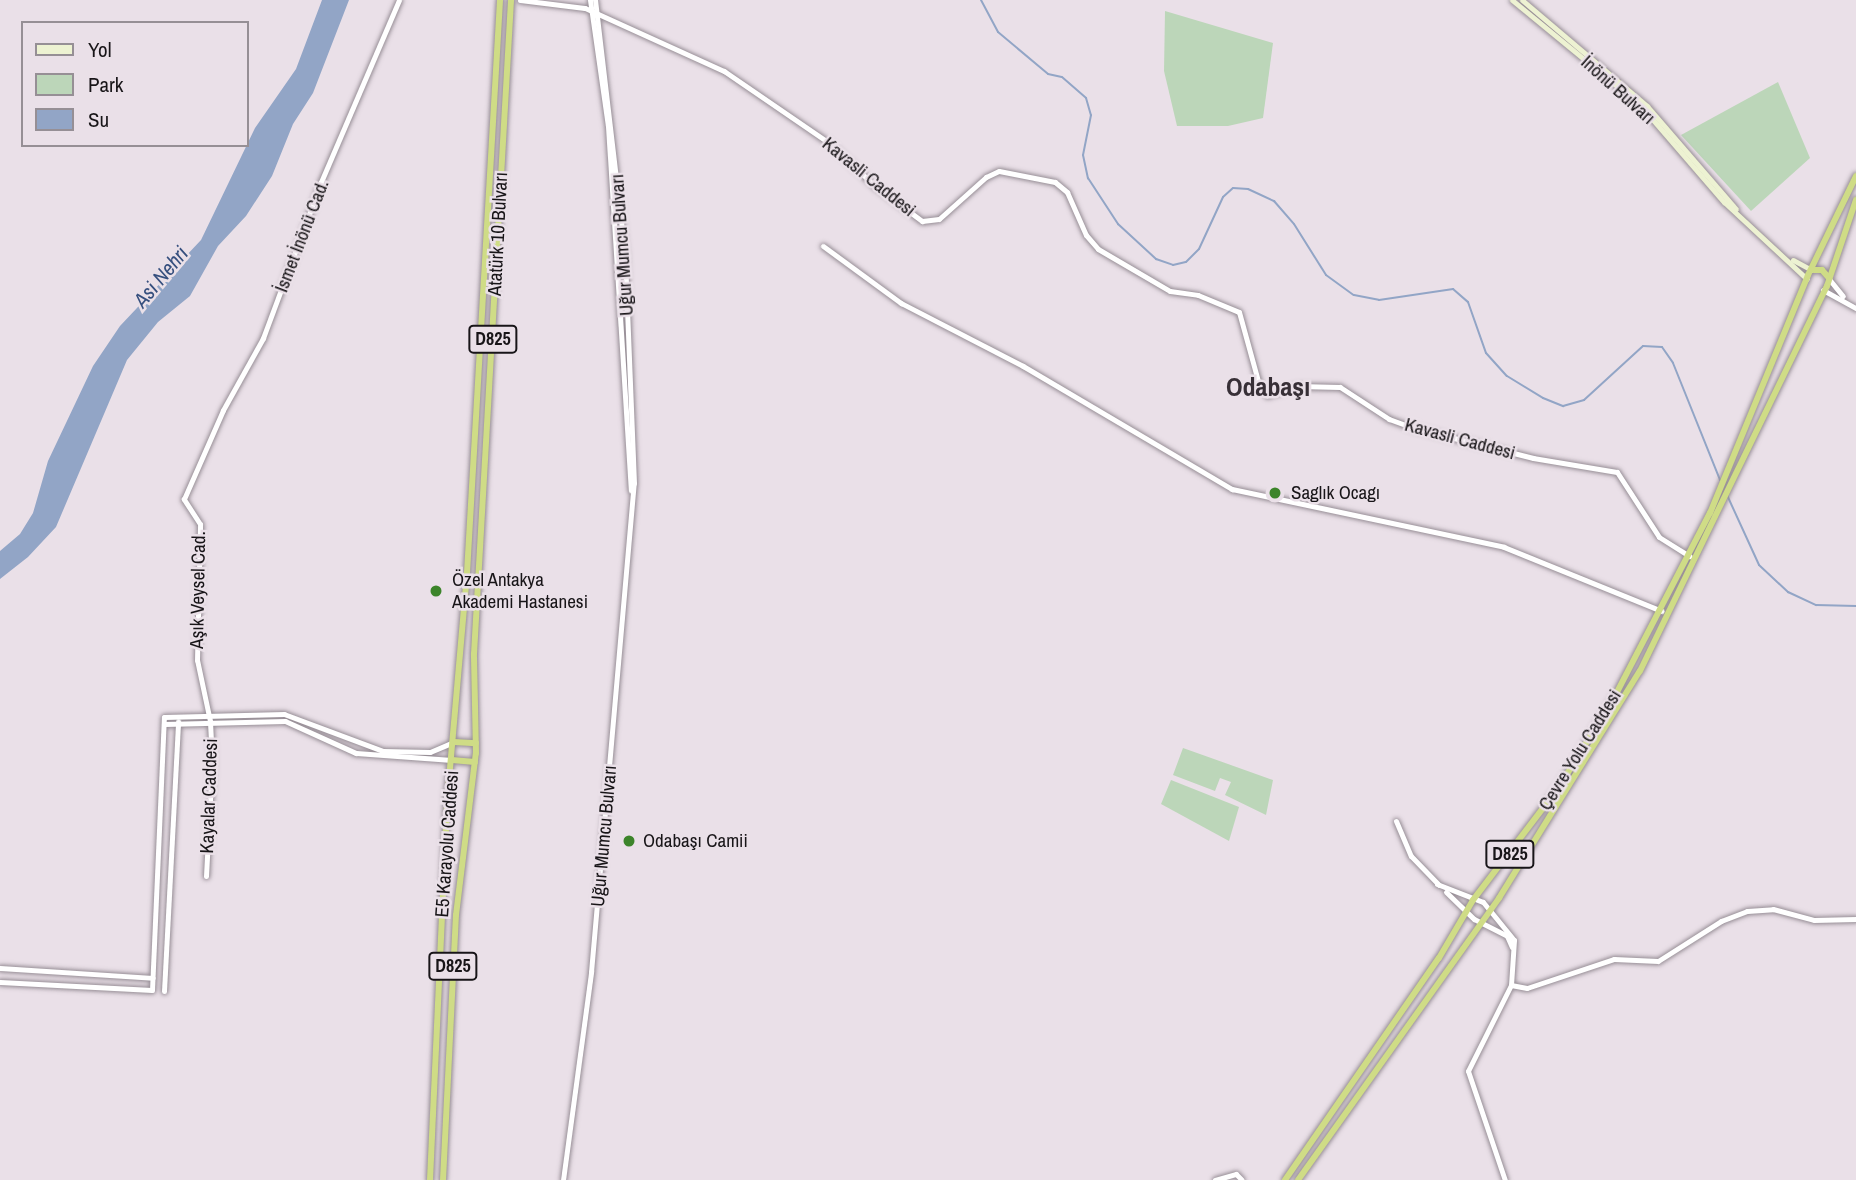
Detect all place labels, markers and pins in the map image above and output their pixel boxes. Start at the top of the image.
place label: Saglık Ocagı [1291,482,1380,504]
marker: Saglık Ocagı [1265,483,1285,503]
place label: Özel Antakya Akademi Hastanesi [452,569,588,613]
marker: Özel Antakya Akademi Hastanesi [426,581,446,601]
place label: Odabaşı Camii [643,830,748,852]
marker: Odabaşı Camii [621,833,637,849]

